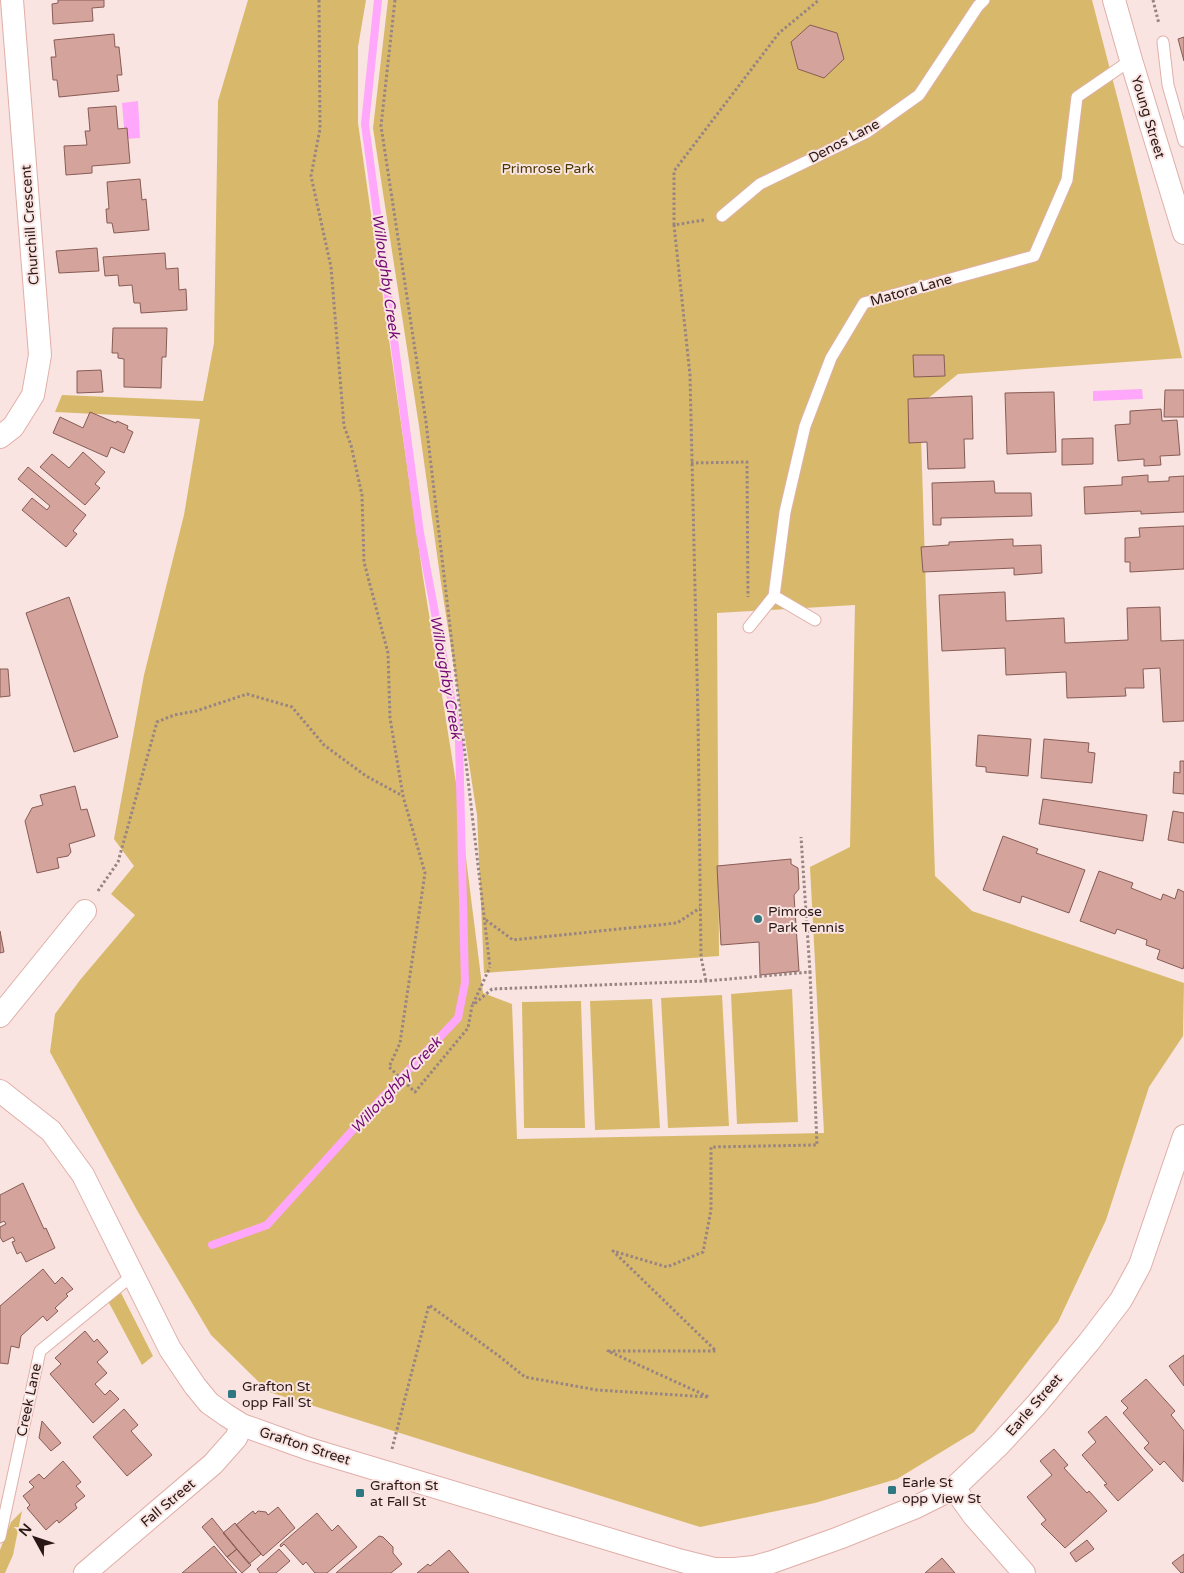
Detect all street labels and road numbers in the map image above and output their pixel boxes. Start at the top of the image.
street label: Young Street [1127,73,1169,161]
street label: Denos Lane [806,115,882,167]
street label: Churchill Crescent [17,164,43,286]
street label: Matora Lane [868,270,954,310]
street label: Creek Lane [13,1362,45,1438]
street label: Earle Street [1002,1370,1066,1440]
street label: Grafton Street [257,1423,353,1469]
street label: Fall Street [137,1475,199,1531]

